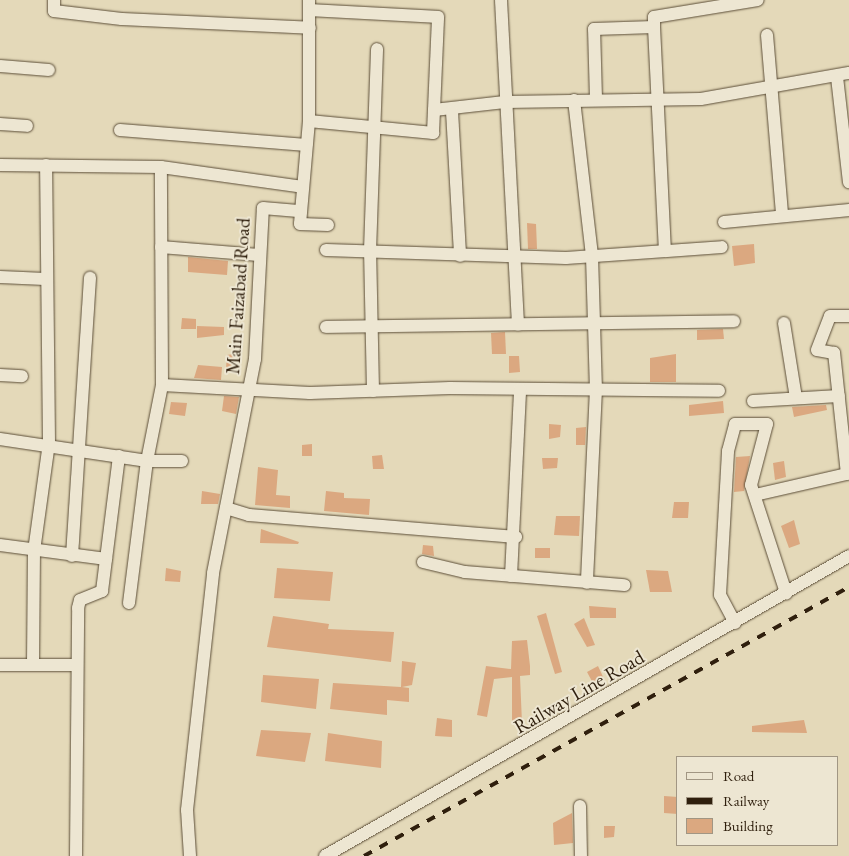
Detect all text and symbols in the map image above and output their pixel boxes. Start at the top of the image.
street label: Main Faizabad Road [221,217,255,375]
street label: Railway Line Road [509,645,649,739]
legend [676,756,839,846]
text: Road [723,766,754,785]
text: Railway [723,791,769,810]
text: Building [723,816,773,835]

